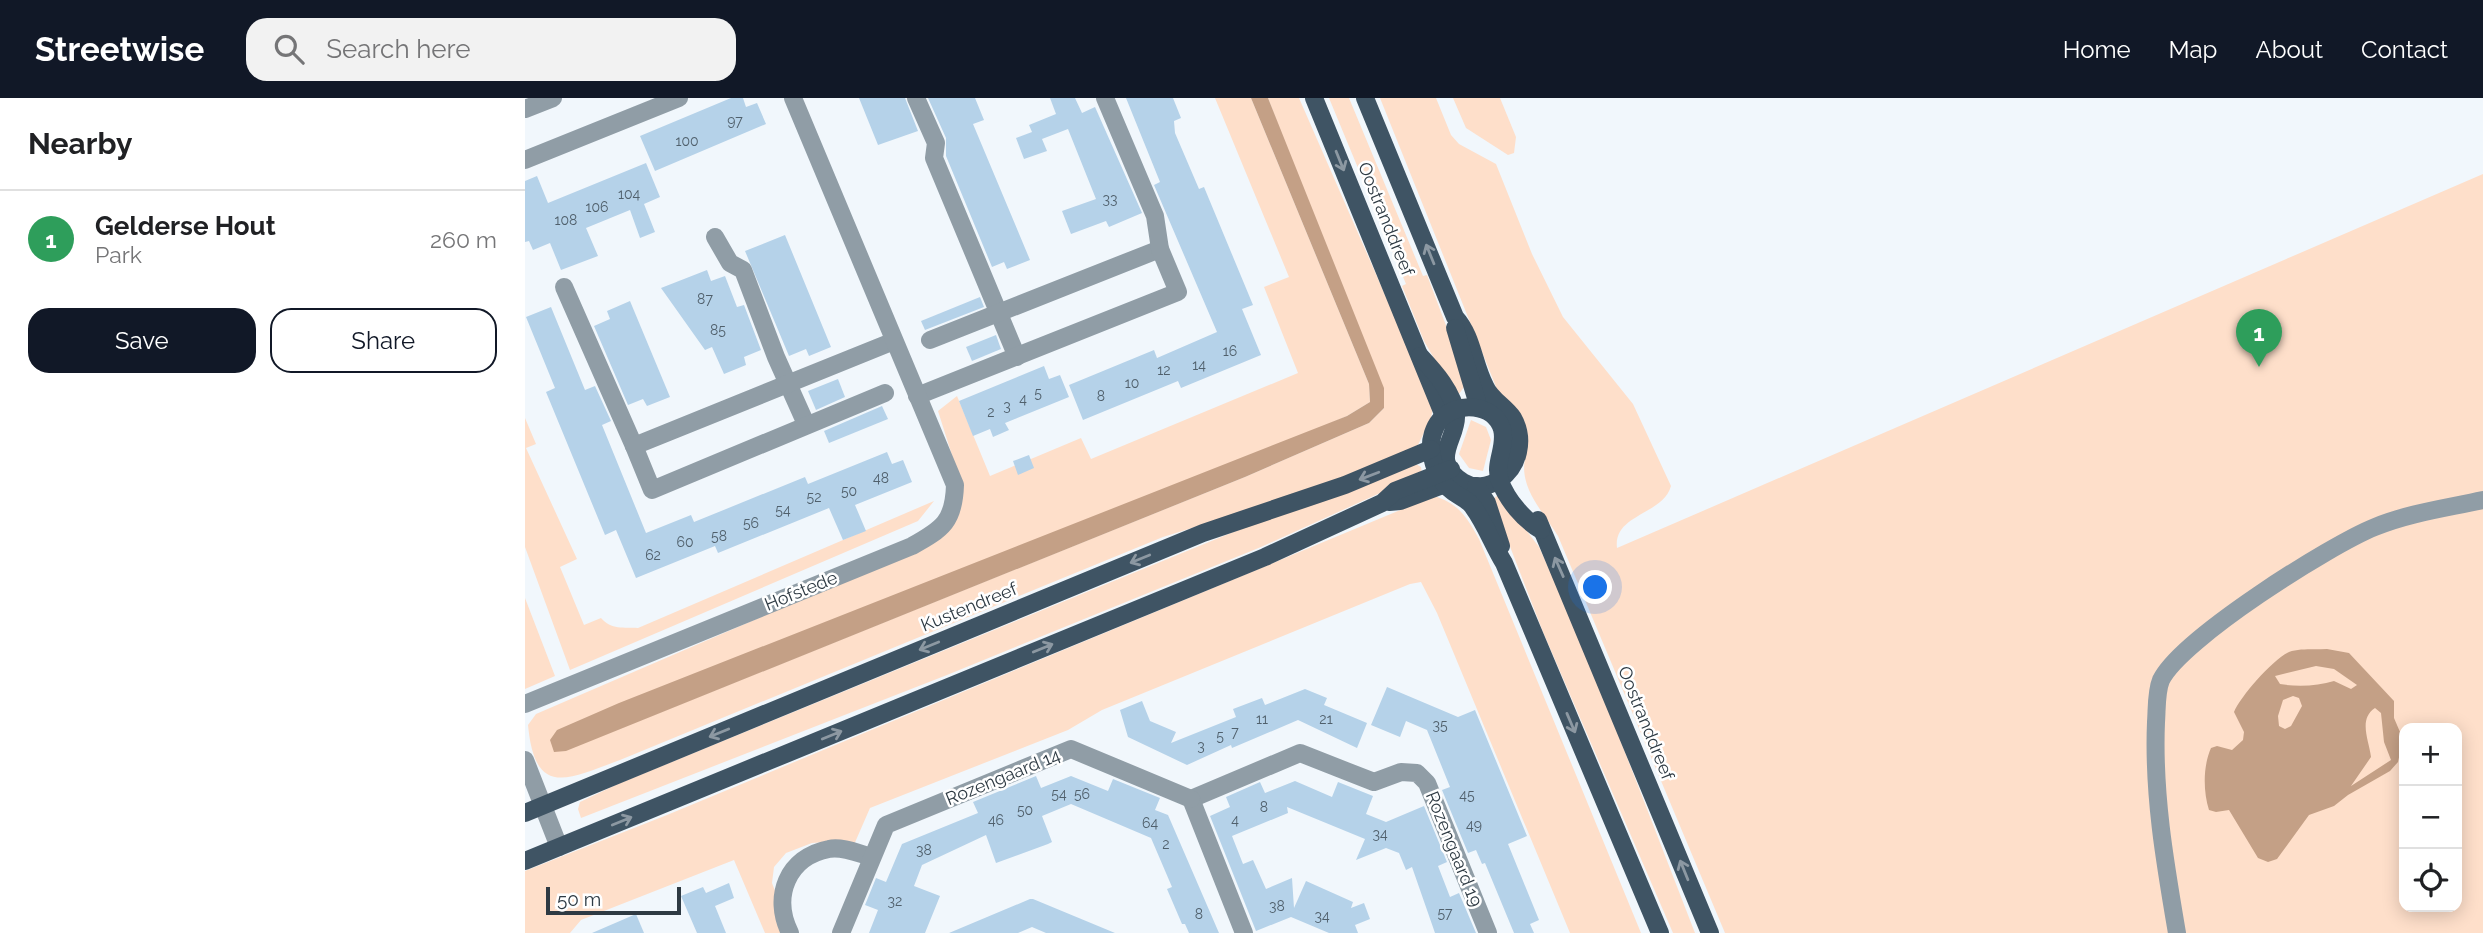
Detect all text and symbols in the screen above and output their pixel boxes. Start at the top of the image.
search box [246,18,736,81]
text: Streetwise [35,30,204,69]
icon: search [270,30,308,68]
text: Search here [326,34,471,64]
text: Home [2063,35,2131,64]
text: Map [2169,35,2217,64]
text: About [2255,35,2323,64]
text: Contact [2361,35,2448,64]
house number: 97 [727,113,743,129]
text: Nearby [28,126,132,161]
house number: 100 [675,133,699,149]
one-way arrow [1334,150,1347,171]
street label: Oostranddreef [1354,159,1419,280]
house number: 104 [618,186,640,202]
house number: 33 [1103,191,1117,207]
house number: 106 [585,199,609,215]
text: Gelderse Hout [95,211,276,241]
house number: 108 [555,212,577,228]
text: 1 [45,226,57,253]
text: 260 m [430,226,497,253]
text: Park [95,241,142,268]
one-way arrow [1422,244,1435,266]
house number: 87 [697,291,713,307]
button: Save [28,308,256,373]
button: Share [270,308,497,373]
pin: 1 [2236,309,2282,367]
house number: 85 [710,322,726,338]
house number: 16 [1223,343,1237,359]
house number: 14 [1192,357,1206,373]
house number: 12 [1157,362,1171,378]
house number: 10 [1125,375,1139,391]
house number: 5 [1034,385,1042,401]
house number: 8 [1097,388,1105,404]
house number: 4 [1019,391,1027,407]
house number: 3 [1003,398,1011,414]
house number: 2 [987,404,995,420]
house number: 48 [873,470,889,486]
one-way arrow [1358,471,1380,484]
house number: 50 [841,483,857,499]
house number: 52 [807,489,821,505]
house number: 54 [775,502,791,518]
house number: 56 [743,515,759,531]
house number: 58 [711,528,727,544]
house number: 60 [676,534,694,550]
house number: 62 [645,547,661,563]
one-way arrow [1129,554,1151,567]
one-way arrow [1552,557,1565,578]
street label: Hofstede [761,566,841,615]
your location [1578,570,1612,604]
street label: Kustendreef [918,577,1021,635]
one-way arrow [919,640,941,653]
one-way arrow [1032,641,1053,654]
street label: Oostranddreef [1614,663,1679,784]
house number: 11 [1256,711,1268,727]
house number: 21 [1319,711,1333,727]
one-way arrow [1565,712,1578,733]
house number: 35 [1432,717,1448,733]
map controls [2399,723,2462,912]
button: + [2399,723,2462,786]
house number: 7 [1231,724,1239,740]
one-way arrow [709,727,730,740]
one-way arrow [821,727,843,740]
house number: 5 [1216,728,1224,744]
house number: 3 [1197,738,1205,754]
street label: Rozengaard 14 [942,744,1063,809]
house number: 54 [1051,786,1067,802]
house number: 56 [1074,786,1090,802]
button: − [2399,786,2462,849]
house number: 45 [1459,787,1475,803]
street label: Rozengaard 19 [1422,788,1487,910]
house number: 8 [1260,799,1268,815]
house number: 50 [1017,802,1033,818]
house number: 46 [988,812,1004,828]
house number: 4 [1231,812,1239,828]
one-way arrow [610,813,632,826]
house number: 64 [1142,815,1158,831]
house number: 49 [1466,817,1482,833]
house number: 34 [1372,826,1388,842]
house number: 2 [1162,836,1170,852]
house number: 38 [916,842,932,858]
button: locate [2399,849,2462,912]
one-way arrow [1677,860,1690,881]
scale bar [546,884,681,916]
text: 50 m [557,888,601,910]
house number: 32 [888,893,902,909]
house number: 38 [1269,898,1285,914]
house number: 57 [1437,905,1453,921]
house number: 8 [1195,906,1203,922]
house number: 34 [1314,908,1330,924]

